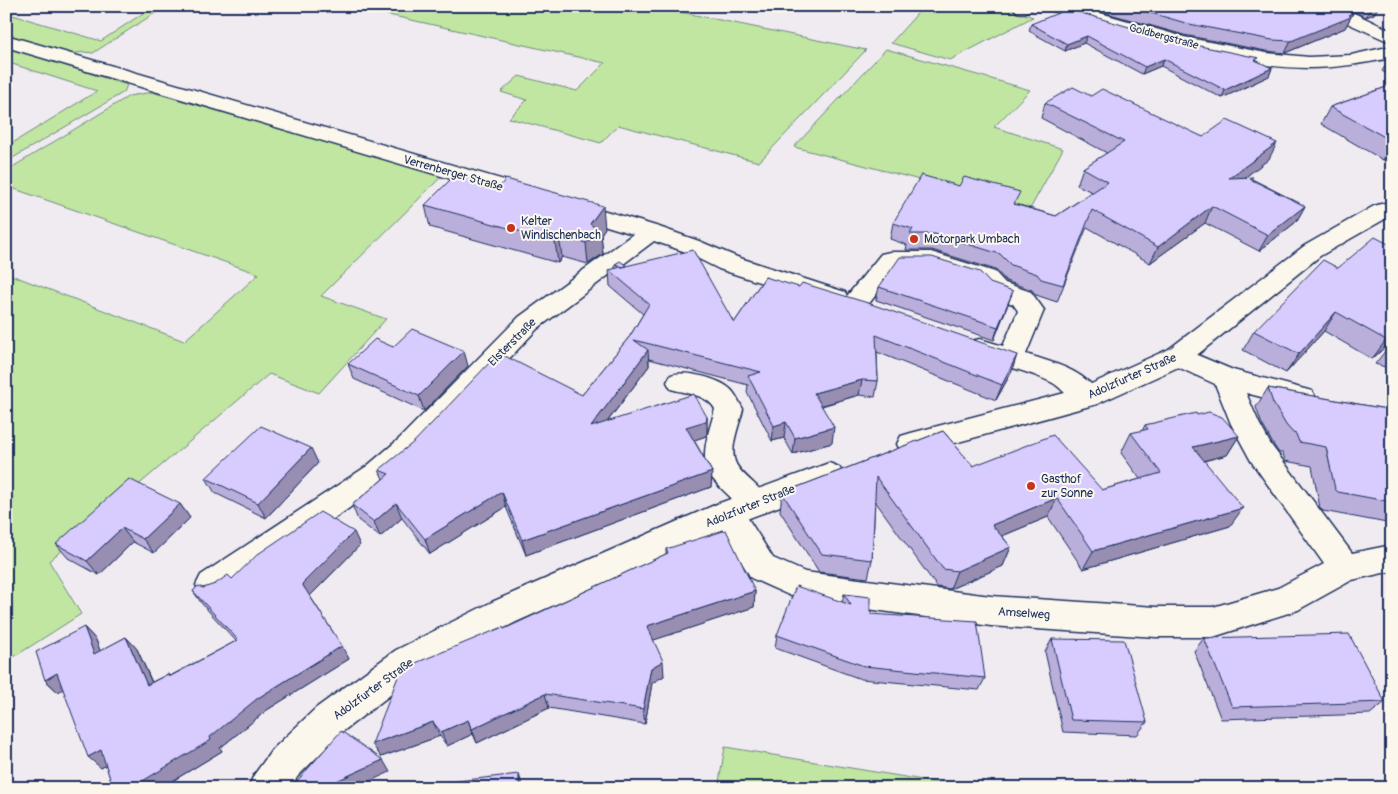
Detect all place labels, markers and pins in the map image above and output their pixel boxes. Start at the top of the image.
place label: Kelter Windischenbach [521,214,601,243]
marker: Kelter Windischenbach [505,222,517,234]
place label: Motorpark Umbach [924,232,1020,247]
marker: Motorpark Umbach [908,233,920,245]
place label: Gasthof zur Sonne [1041,472,1093,501]
marker: Gasthof zur Sonne [1025,480,1037,492]

